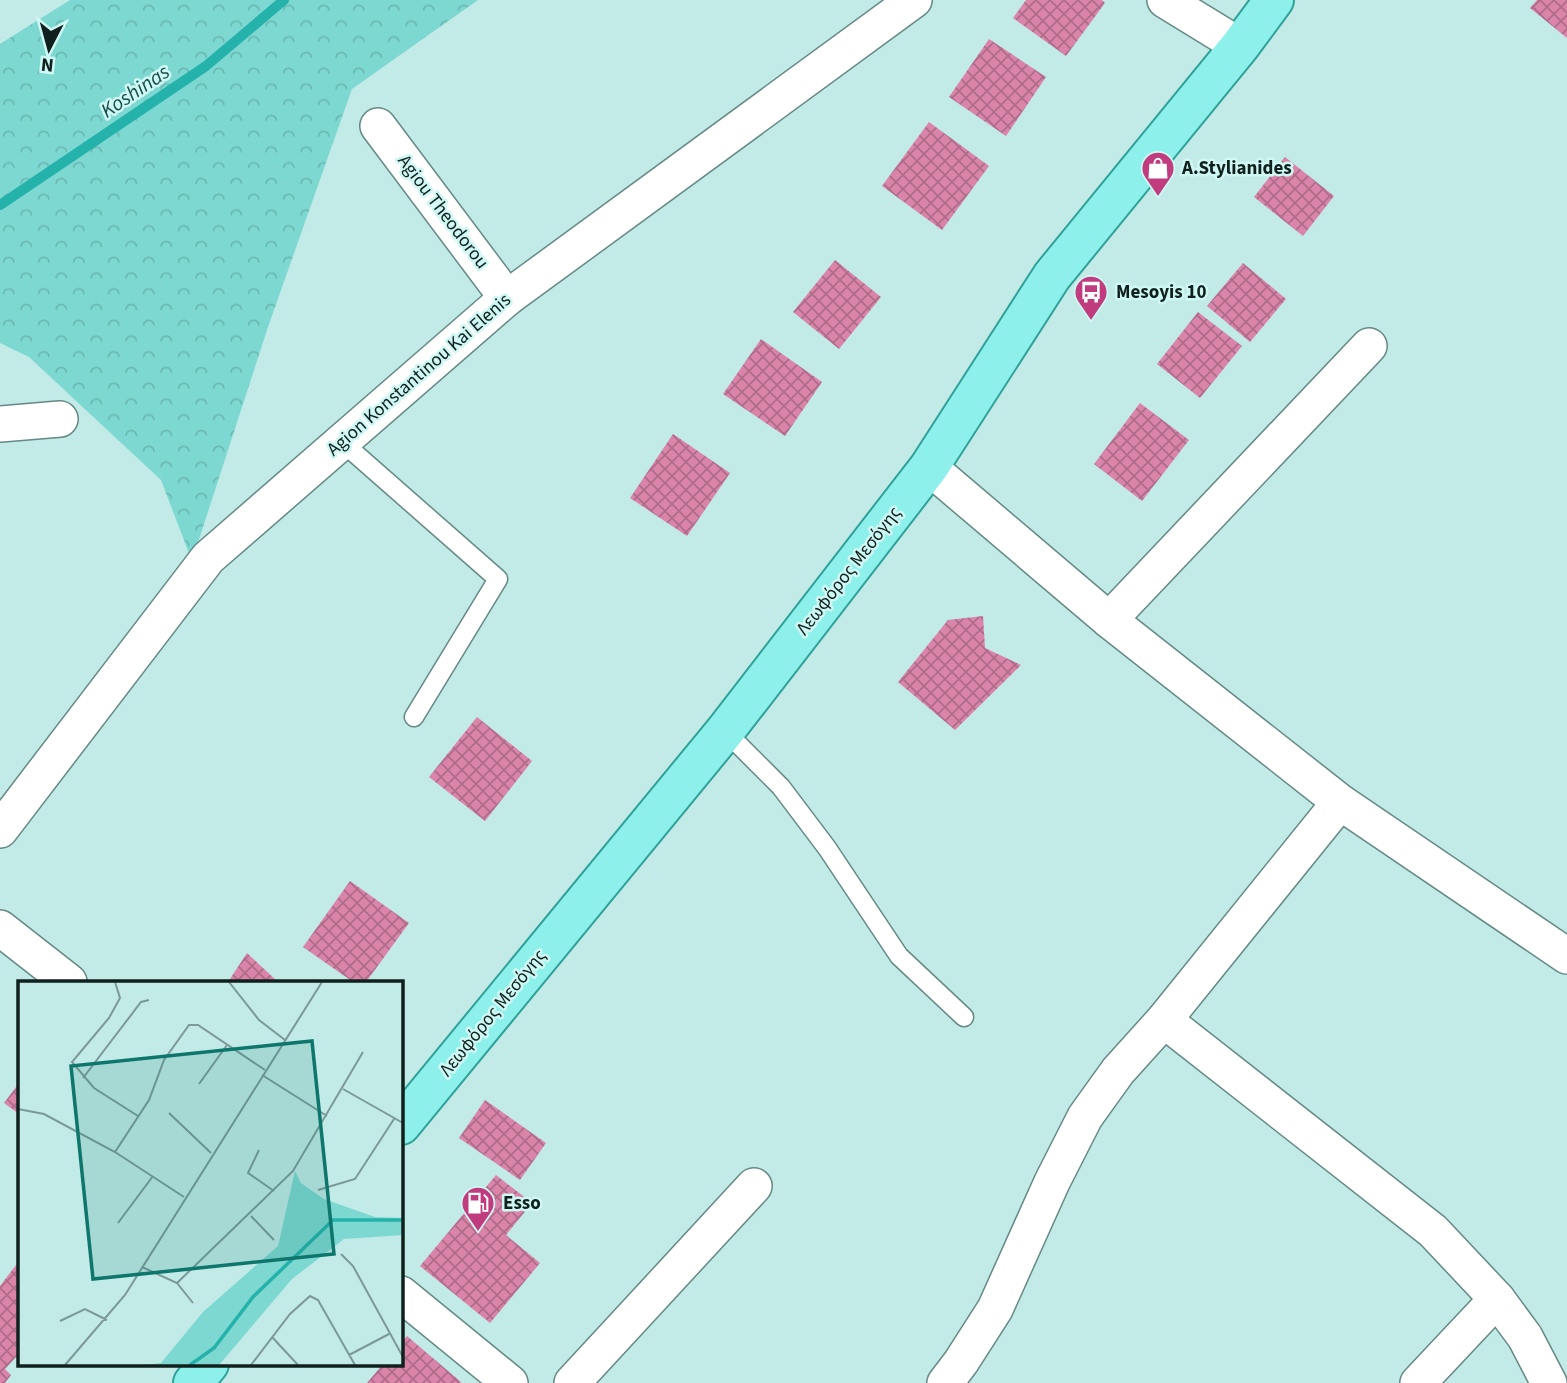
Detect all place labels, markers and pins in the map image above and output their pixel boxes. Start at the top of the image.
shop icon: A.Stylianides [1139,149,1177,198]
place label: A.Stylianides [1181,155,1292,182]
bus stop icon: Mesoyis 10 [1072,273,1110,322]
place label: Mesoyis 10 [1116,279,1207,306]
fuel station icon: Esso [459,1184,497,1233]
place label: Esso [503,1190,541,1217]

